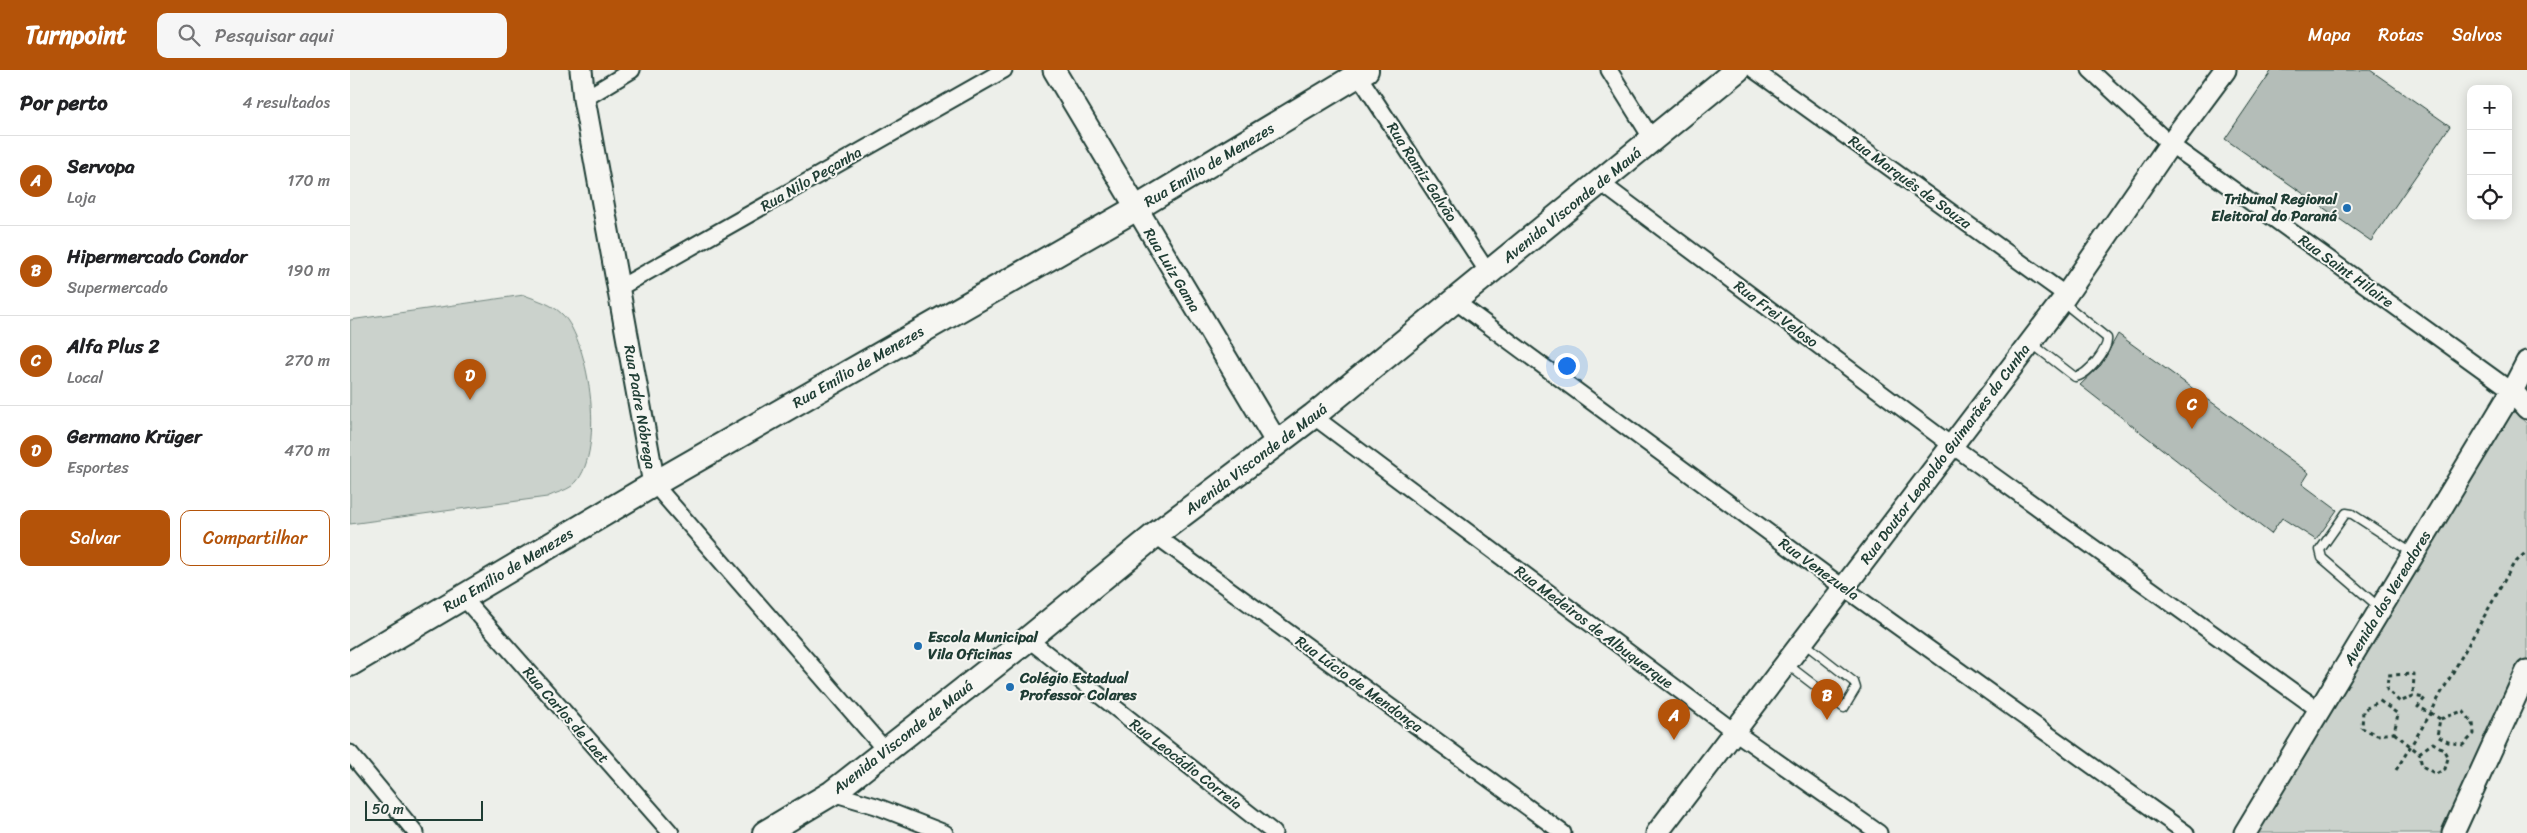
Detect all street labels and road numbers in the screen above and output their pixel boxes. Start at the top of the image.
street label: Rua Emílio de Menezes [1139,115,1280,214]
street label: Rua Ramiz Galvão [1380,117,1465,228]
street label: Rua Marquês de Souza [1843,128,1978,236]
street label: Rua Nilo Peçanha [755,139,867,219]
street label: Avenida Visconde de Mauá [1496,140,1648,270]
street label: Rua Luiz Gama [1136,223,1208,318]
street label: Rua Saint Hilaire [2293,227,2399,315]
street label: Rua Frei Veloso [1728,273,1824,355]
street label: Rua Emílio de Menezes [787,318,929,415]
street label: Rua Doutor Leopoldo Guimarães da Cunha [1853,338,2037,570]
street label: Rua Padre Nóbrega [616,343,664,472]
street label: Avenida Visconde de Mauá [1178,396,1333,522]
street label: Rua Emílio de Menezes [438,520,579,619]
street label: Avenida dos Vereadores [2336,525,2438,671]
street label: Rua Venezuela [1773,531,1865,608]
street label: Rua Medeiros de Albuquerque [1509,558,1679,696]
street label: Rua Lúcio de Mendonça [1290,629,1429,740]
street label: Rua Carlos de Laet [516,661,616,770]
street label: Avenida Visconde de Mauá [826,673,980,801]
street label: Rua Leocádio Correia [1124,711,1249,817]

